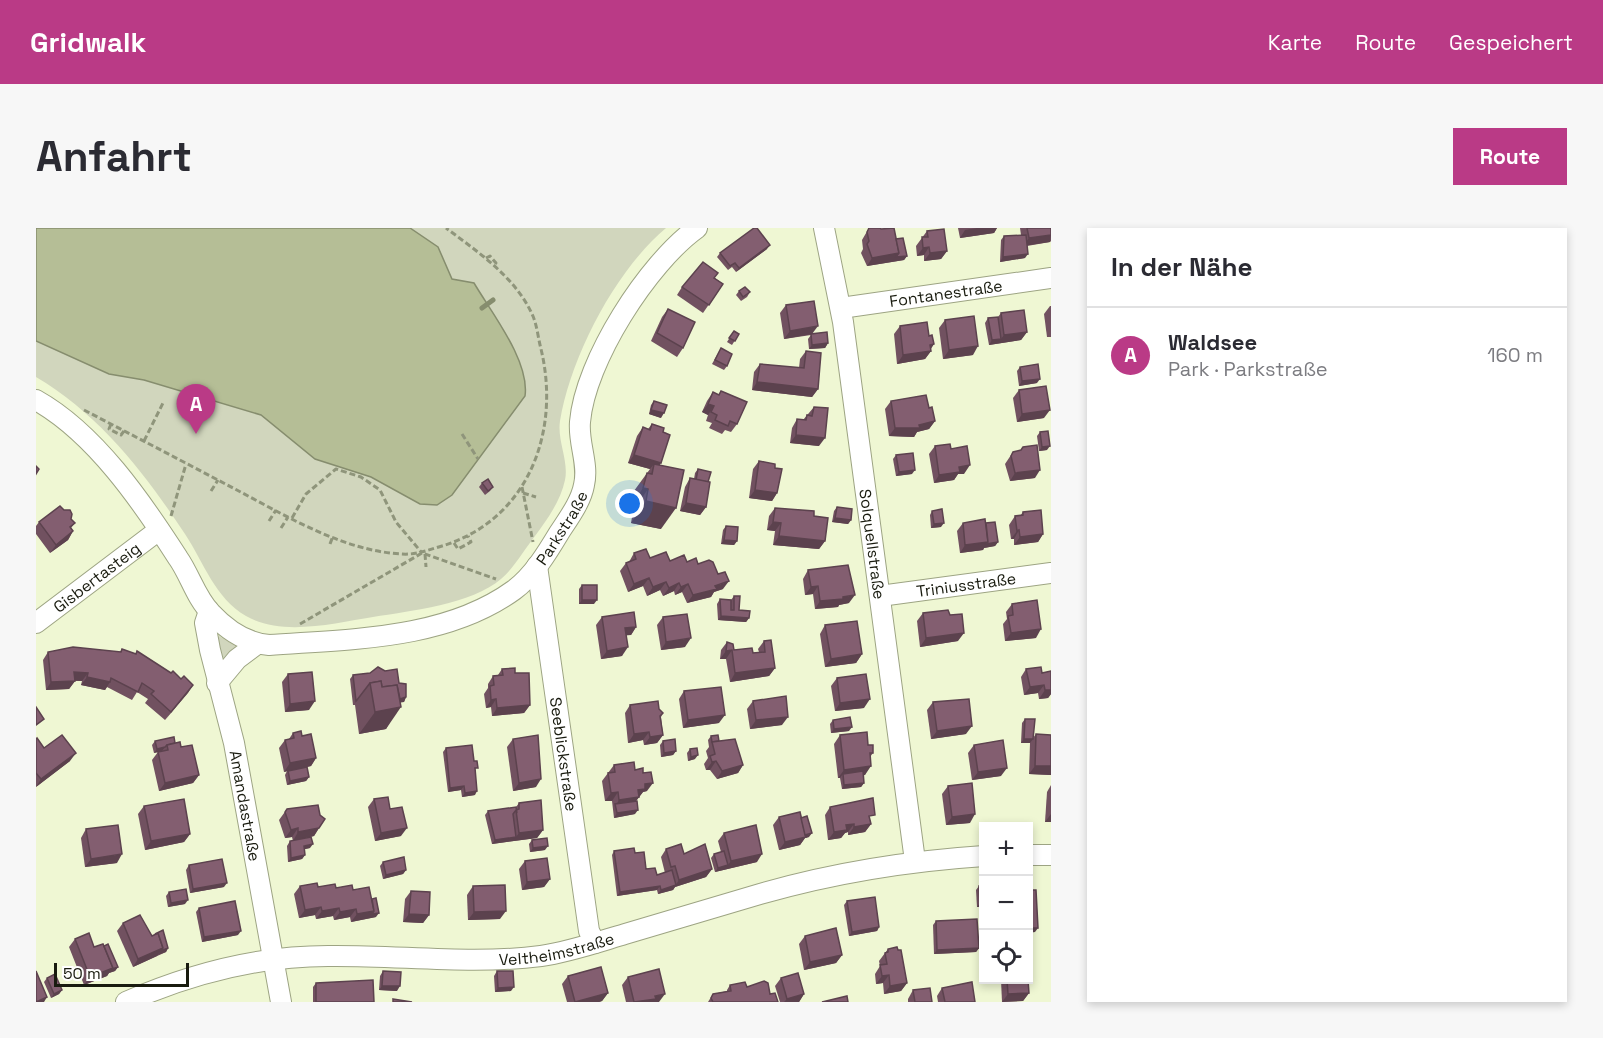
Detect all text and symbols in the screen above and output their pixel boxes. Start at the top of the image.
text: Gridwalk [30,24,146,60]
text: Karte [1268,29,1322,56]
text: Route [1355,29,1416,56]
text: Gespeichert [1449,29,1573,56]
button: Route [1453,128,1567,185]
text: Anfahrt [36,130,192,183]
text: In der Nähe [1111,250,1252,284]
street label: Fontanestraße [888,275,1004,312]
text: Waldsee [1168,328,1257,356]
text: A [1124,342,1137,368]
text: 160 m [1487,342,1543,368]
text: Park · Parkstraße [1168,356,1328,382]
pin: A [176,384,216,434]
street label: Parkstraße [531,488,593,569]
street label: Solquellstraße [854,488,890,601]
your location [615,489,644,518]
street label: Gisbertasteig [49,538,145,617]
street label: Triniusstraße [915,568,1017,602]
street label: Seeblickstraße [545,696,582,813]
street label: Amandastraße [225,749,265,863]
map controls [979,822,1033,984]
button: + [979,822,1033,876]
button: − [979,876,1033,930]
street label: Veltheimstraße [498,928,617,970]
button: locate [979,930,1033,984]
scale bar [54,960,189,988]
text: 50 m [63,963,101,984]

